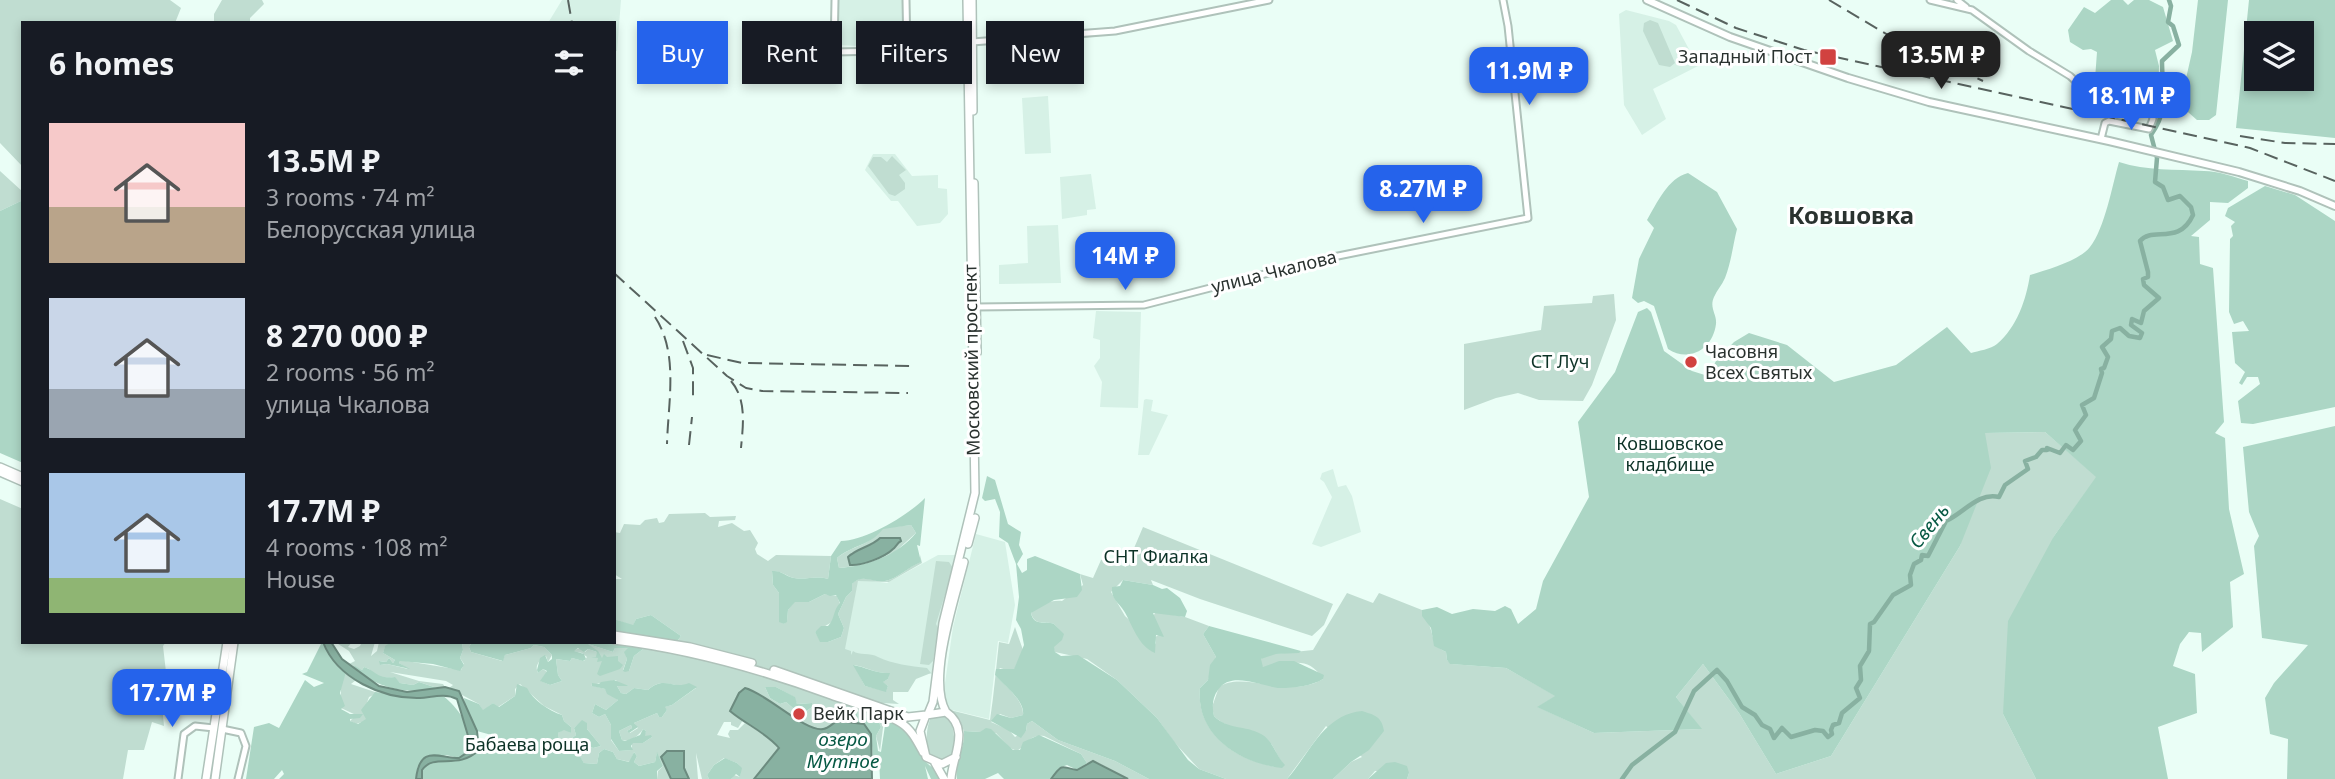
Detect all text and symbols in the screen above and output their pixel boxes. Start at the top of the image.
chip: Buy [637,21,728,84]
chip: Rent [742,21,842,84]
chip: Filters [856,21,972,84]
chip: New [986,21,1084,84]
map controls [2244,21,2314,91]
button: layers [2244,21,2314,91]
pin: 13.5M ₽ [1876,32,2006,91]
text: 13.5M ₽ [1897,38,1985,70]
text: 6 homes [49,43,174,84]
icon: filters [550,44,588,82]
place label: Западный Пост [1678,44,1813,68]
marker: Западный Пост [1818,47,1838,67]
pin: 11.9M ₽ [1464,48,1594,107]
text: 11.9M ₽ [1485,54,1573,86]
pin: 18.1M ₽ [2066,72,2196,132]
text: 18.1M ₽ [2087,79,2175,111]
text: 13.5M ₽ [266,140,380,181]
icon: home [105,151,189,235]
pin: 8.27M ₽ [1358,166,1488,225]
text: 8.27M ₽ [1379,172,1467,204]
text: 3 rooms · 74 m² [266,181,435,213]
district label: Ковшовка [1788,198,1914,231]
text: Белорусская улица [266,213,476,245]
pin: 14M ₽ [1076,232,1174,292]
text: 14M ₽ [1091,239,1159,271]
street label: улица Чкалова [1209,244,1339,298]
street label: Московский проспект [957,263,985,456]
text: 8 270 000 ₽ [266,315,428,356]
icon: home [105,326,189,410]
place label: Часовня Всех Святых [1705,339,1813,384]
park label: СТ Луч [1531,349,1589,373]
marker: Часовня Всех Святых [1683,354,1699,370]
text: 2 rooms · 56 m² [266,356,435,388]
text: улица Чкалова [266,388,430,420]
park label: Ковшовское кладбище [1616,431,1724,476]
text: 17.7M ₽ [266,490,380,531]
water label: Свень [1903,498,1955,554]
icon: home [105,501,189,585]
text: 4 rooms · 108 m² [266,531,448,563]
park label: СНТ Фиалка [1103,544,1209,568]
text: House [266,563,335,595]
pin: 17.7M ₽ [107,670,237,729]
text: 17.7M ₽ [128,676,216,708]
place label: Вейк Парк [813,701,904,725]
marker: Вейк Парк [791,706,807,722]
water label: озеро Мутное [807,726,879,774]
park label: Бабаева роща [465,732,589,756]

